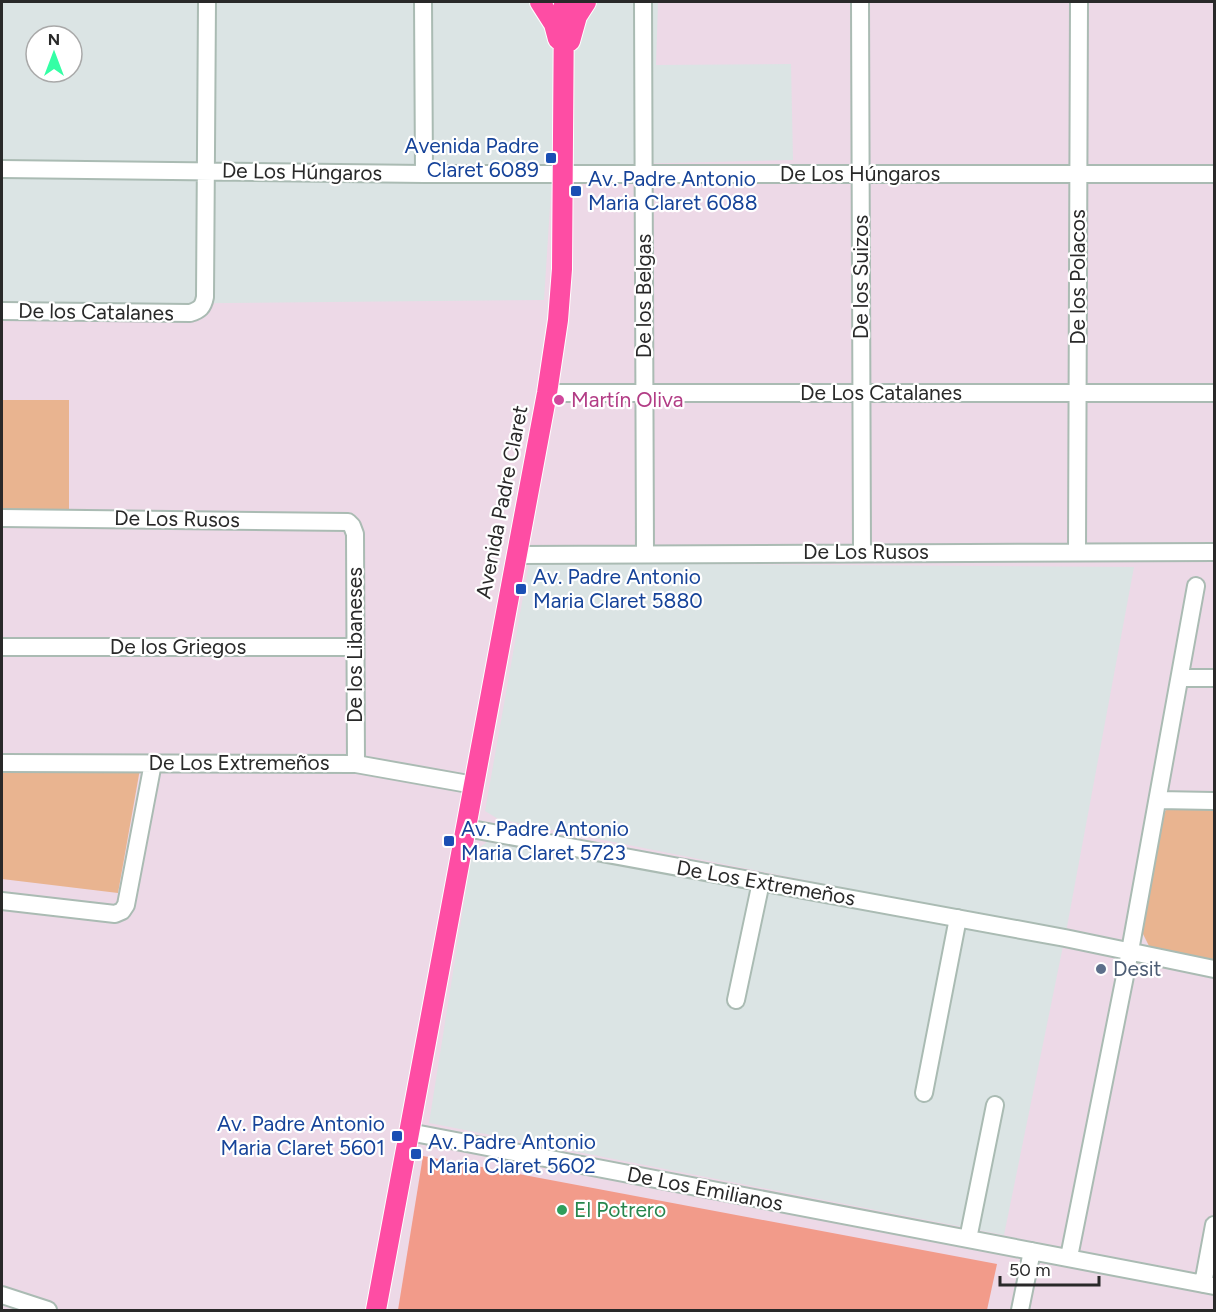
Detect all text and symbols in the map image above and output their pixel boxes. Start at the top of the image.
north arrow [24,24,84,84]
text: N [48,30,60,49]
place label: Avenida Padre Claret 6089 [405,133,539,182]
marker: Avenida Padre Claret 6089 [544,151,558,165]
street label: De Los Húngaros [222,158,382,185]
street label: De Los Húngaros [780,161,940,186]
place label: Av. Padre Antonio Maria Claret 6088 [588,166,758,215]
marker: Av. Padre Antonio Maria Claret 6088 [569,184,583,198]
street label: De los Polacos [1065,209,1090,345]
street label: De los Suizos [848,215,873,339]
street label: De los Belgas [631,234,656,358]
street label: De los Catalanes [18,298,174,325]
street label: De Los Catalanes [800,380,962,405]
place label: Martín Oliva [571,387,683,412]
marker: Martín Oliva [552,393,566,407]
street label: Avenida Padre Claret [470,403,533,601]
street label: De Los Rusos [114,505,240,532]
street label: De Los Rusos [803,539,929,564]
place label: Av. Padre Antonio Maria Claret 5880 [533,564,703,613]
street label: De los Libaneses [342,567,367,723]
marker: Av. Padre Antonio Maria Claret 5880 [514,582,528,596]
street label: De los Griegos [110,634,246,659]
street label: De Los Extremeños [148,750,330,775]
place label: Av. Padre Antonio Maria Claret 5723 [461,816,629,865]
marker: Av. Padre Antonio Maria Claret 5723 [442,834,456,848]
street label: De Los Extremeños [675,854,857,911]
place label: Desit [1113,956,1162,981]
marker: Desit [1094,962,1108,976]
place label: Av. Padre Antonio Maria Claret 5601 [217,1111,385,1160]
marker: Av. Padre Antonio Maria Claret 5601 [390,1129,404,1143]
place label: Av. Padre Antonio Maria Claret 5602 [428,1129,596,1178]
marker: Av. Padre Antonio Maria Claret 5602 [409,1147,423,1161]
street label: De Los Emilianos [625,1161,785,1216]
place label: El Potrero [574,1197,666,1222]
marker: El Potrero [555,1203,569,1217]
scale bar [1000,1249,1099,1287]
text: 50 m [1009,1259,1051,1281]

